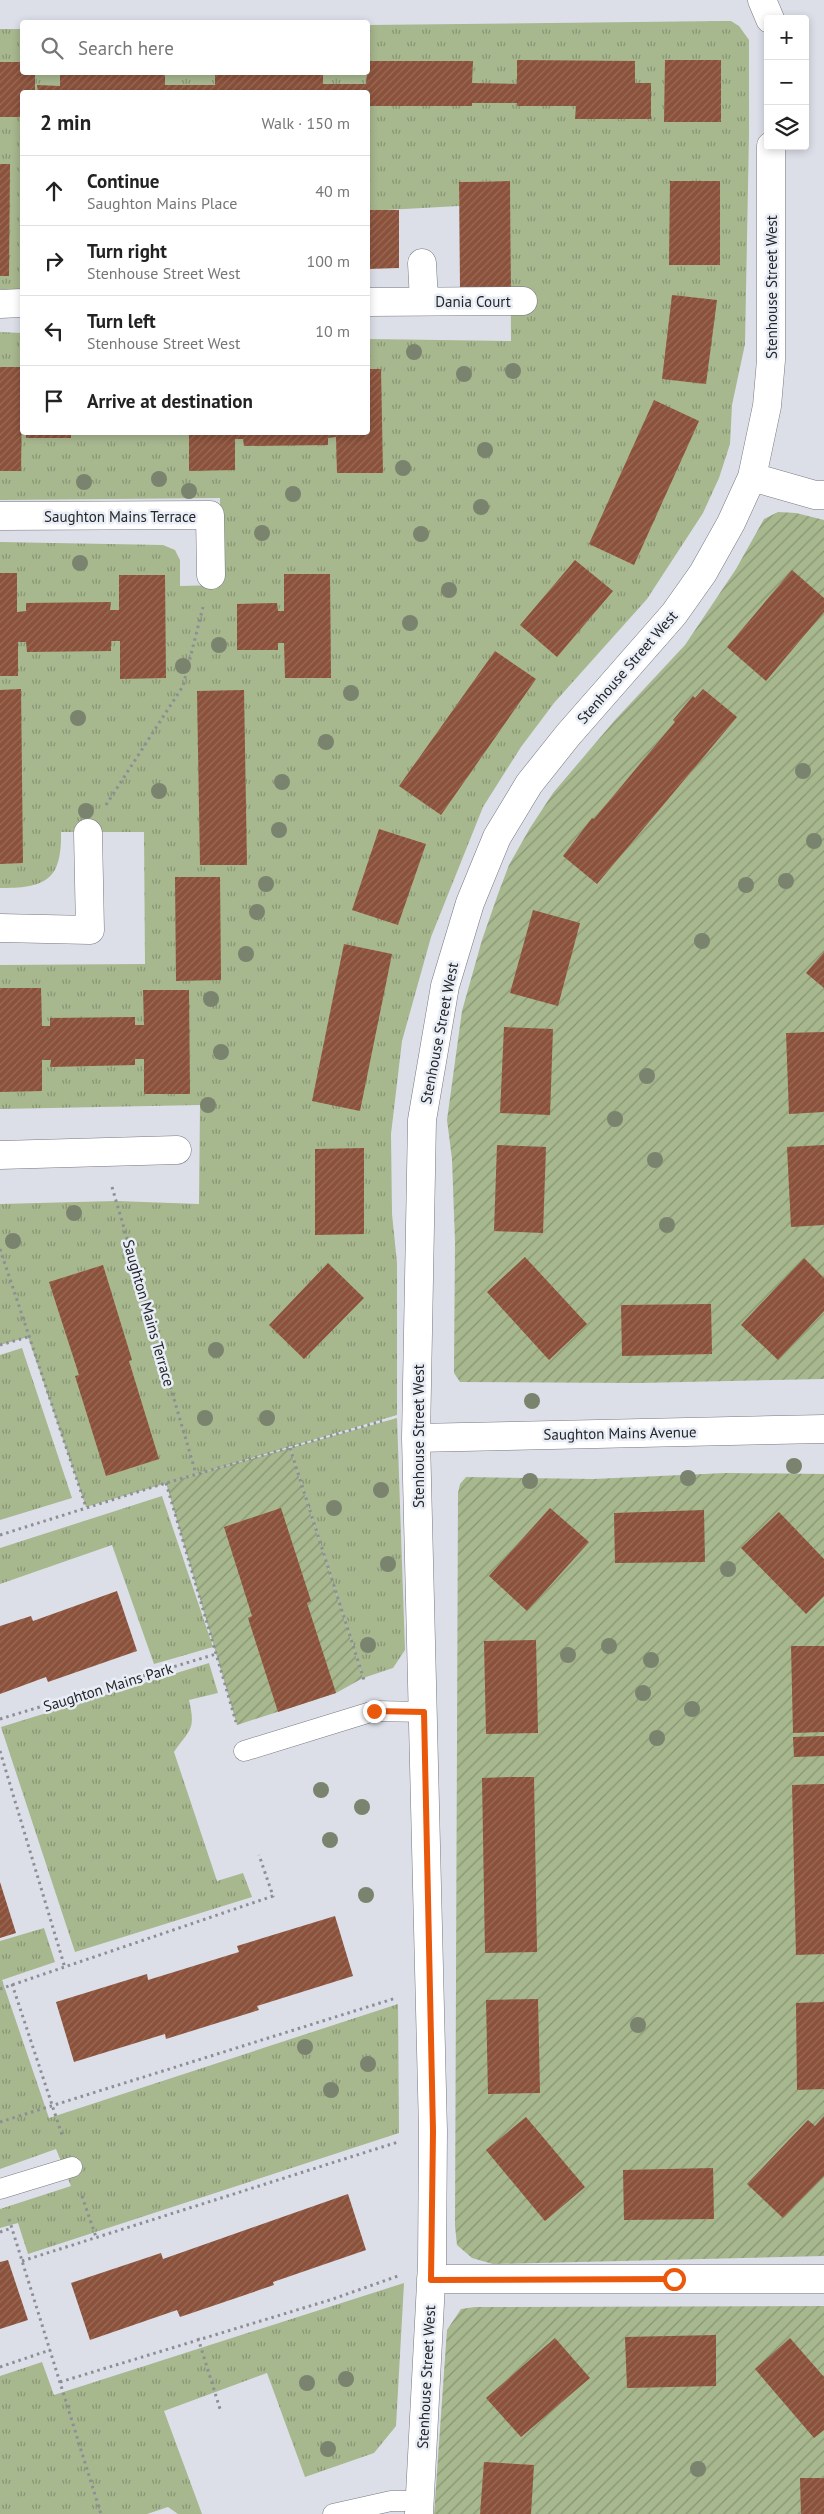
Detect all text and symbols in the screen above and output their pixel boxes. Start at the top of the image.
map controls [764,15,809,150]
button: + [764,15,809,60]
search box [20,20,370,75]
icon: search [38,34,66,62]
text: Search here [78,36,174,60]
button: − [764,60,809,105]
button: layers [764,105,809,150]
text: 2 min [40,109,91,136]
text: Walk · 150 m [261,113,350,133]
text: Continue [87,169,159,193]
icon: ahead [40,177,68,205]
text: 40 m [315,181,350,201]
text: Saughton Mains Place [87,193,237,213]
street label: Stenhouse Street West [762,215,781,359]
text: Turn right [87,239,167,263]
icon: right [40,247,68,275]
text: 100 m [307,251,350,271]
text: Stenhouse Street West [87,263,240,283]
street label: Dania Court [435,292,511,311]
text: Turn left [87,309,156,333]
icon: left [40,317,68,345]
text: 10 m [315,321,350,341]
text: Stenhouse Street West [87,333,240,353]
icon: arrive [40,387,68,415]
text: Arrive at destination [87,389,253,413]
street label: Saughton Mains Terrace [44,507,196,526]
street label: Stenhouse Street West [573,606,681,728]
street label: Stenhouse Street West [416,961,462,1105]
street label: Saughton Mains Terrace [119,1237,179,1389]
street label: Stenhouse Street West [409,1364,428,1508]
street label: Saughton Mains Avenue [543,1422,697,1444]
street label: Saughton Mains Park [41,1658,176,1716]
route end [363,1700,386,1723]
route start [663,2268,686,2291]
street label: Stenhouse Street West [413,2305,439,2449]

